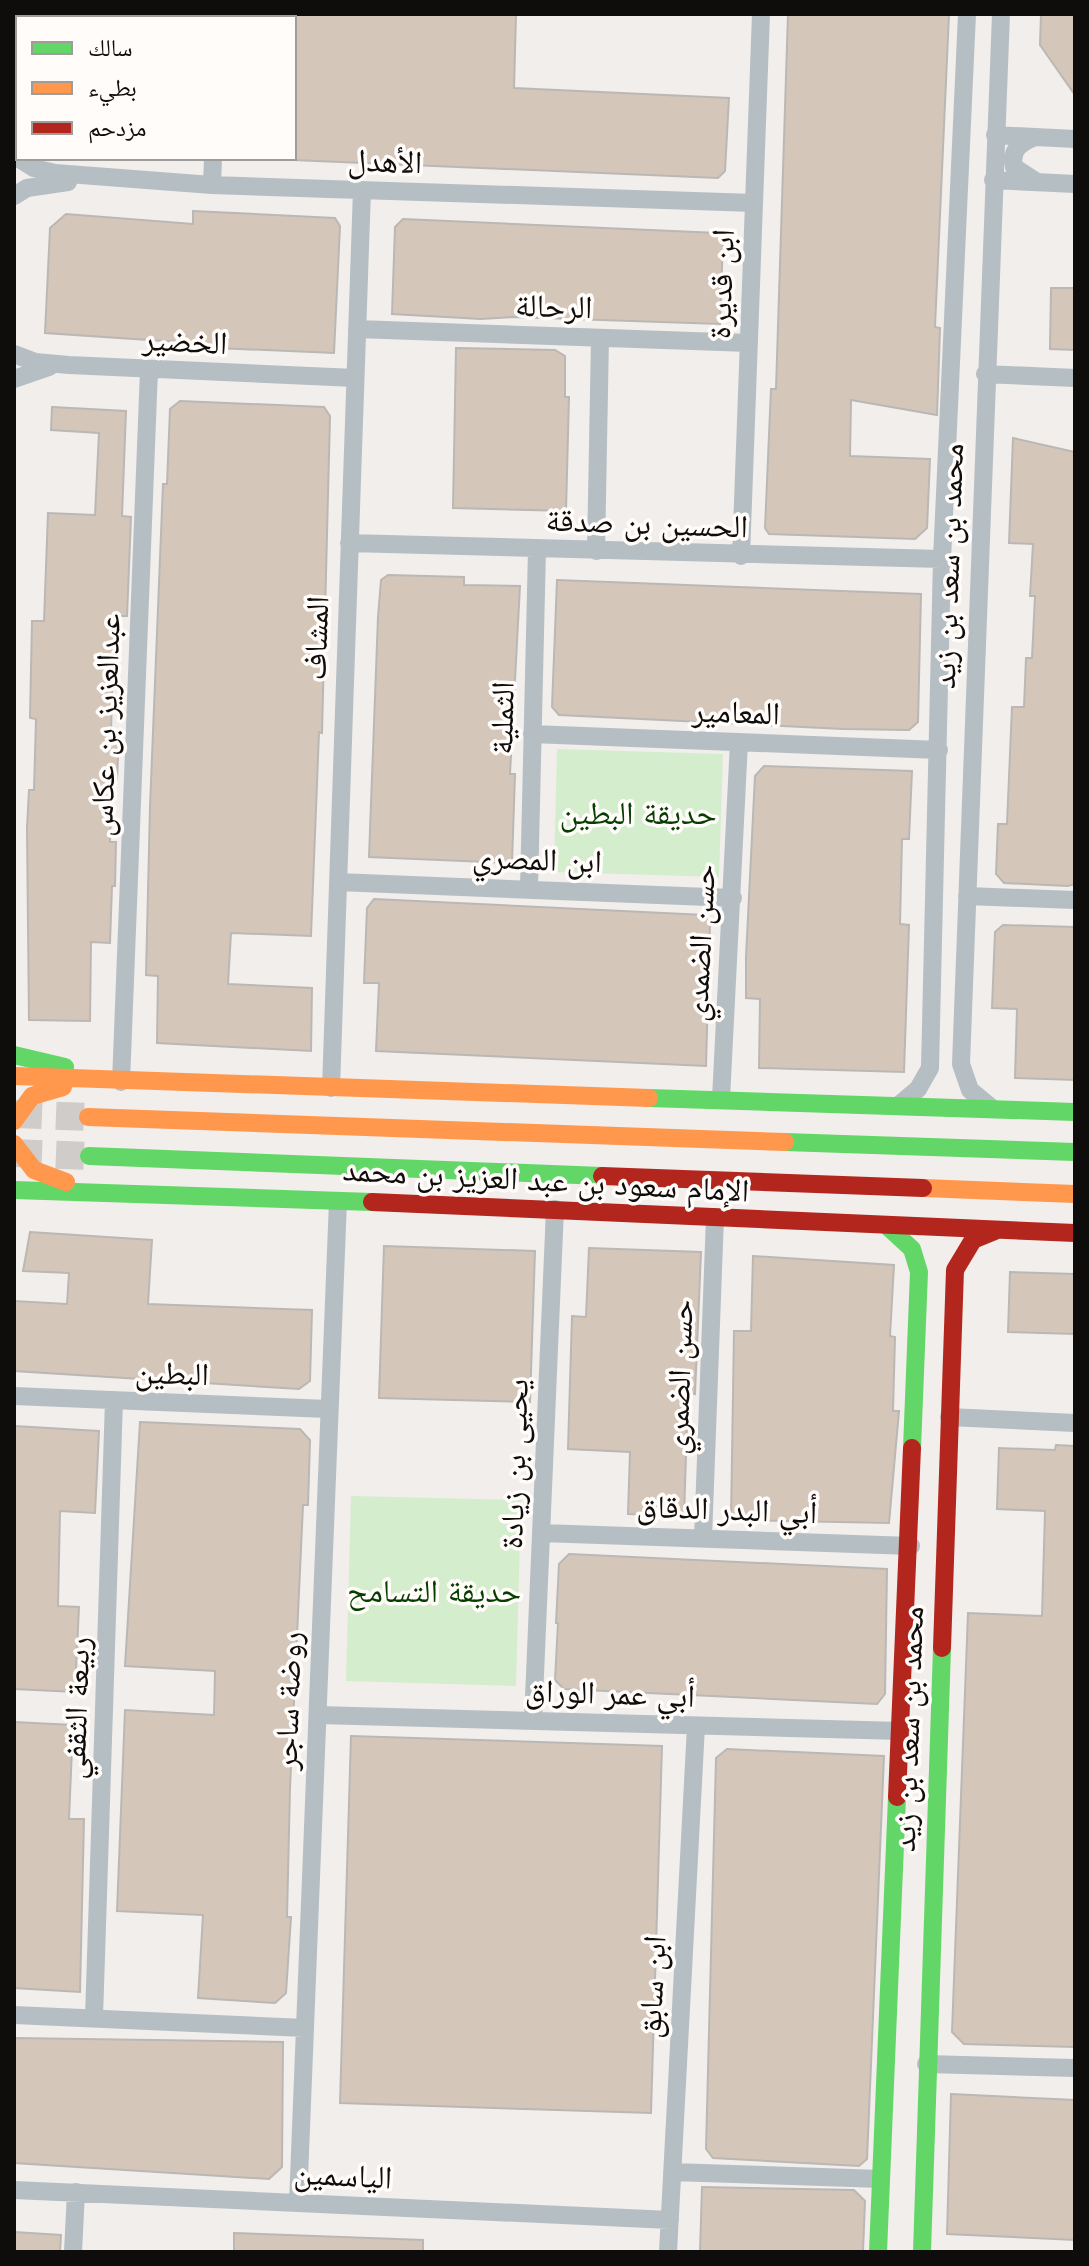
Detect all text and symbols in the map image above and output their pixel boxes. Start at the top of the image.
legend [16,16,296,160]
text: سالك [88,30,133,65]
text: بطيء [88,70,137,107]
text: مزدحم [88,110,147,145]
street label: الأهدل [347,137,423,185]
street label: ابن قديرة [696,228,746,340]
street label: الرحالة [515,282,593,330]
street label: الخضير [140,316,229,366]
street label: محمد بن سعد بن زيد [921,442,975,690]
street label: الحسين بن صدقة [545,496,749,550]
street label: المشاف [292,595,340,681]
street label: عبدالعزيز بن عكاس [78,613,132,837]
street label: الثملية [478,681,526,755]
street label: المعامير [690,687,781,737]
park label: حديقة البطين [559,790,717,836]
street label: ابن المصري [471,834,603,886]
street label: حسن الضمدي [673,863,729,1023]
street label: الإمام سعود بن عبد العزيز بن محمد [342,1146,750,1214]
street label: حسن الضمري [653,1299,707,1455]
street label: البطين [134,1349,210,1397]
street label: يحيى بن زيادة [488,1378,540,1550]
street label: أبي البدر الدقاق [636,1483,818,1537]
park label: حديقة التسامح [347,1568,521,1614]
street label: محمد بن سعد بن زيد [881,1605,935,1853]
street label: روضة ساجر [263,1631,313,1772]
street label: ربيعة الثقفي [51,1636,104,1780]
street label: أبي عمر الوراق [524,1667,696,1721]
street label: ابن سابق [626,1934,678,2040]
street label: الياسمين [293,2149,393,2201]

